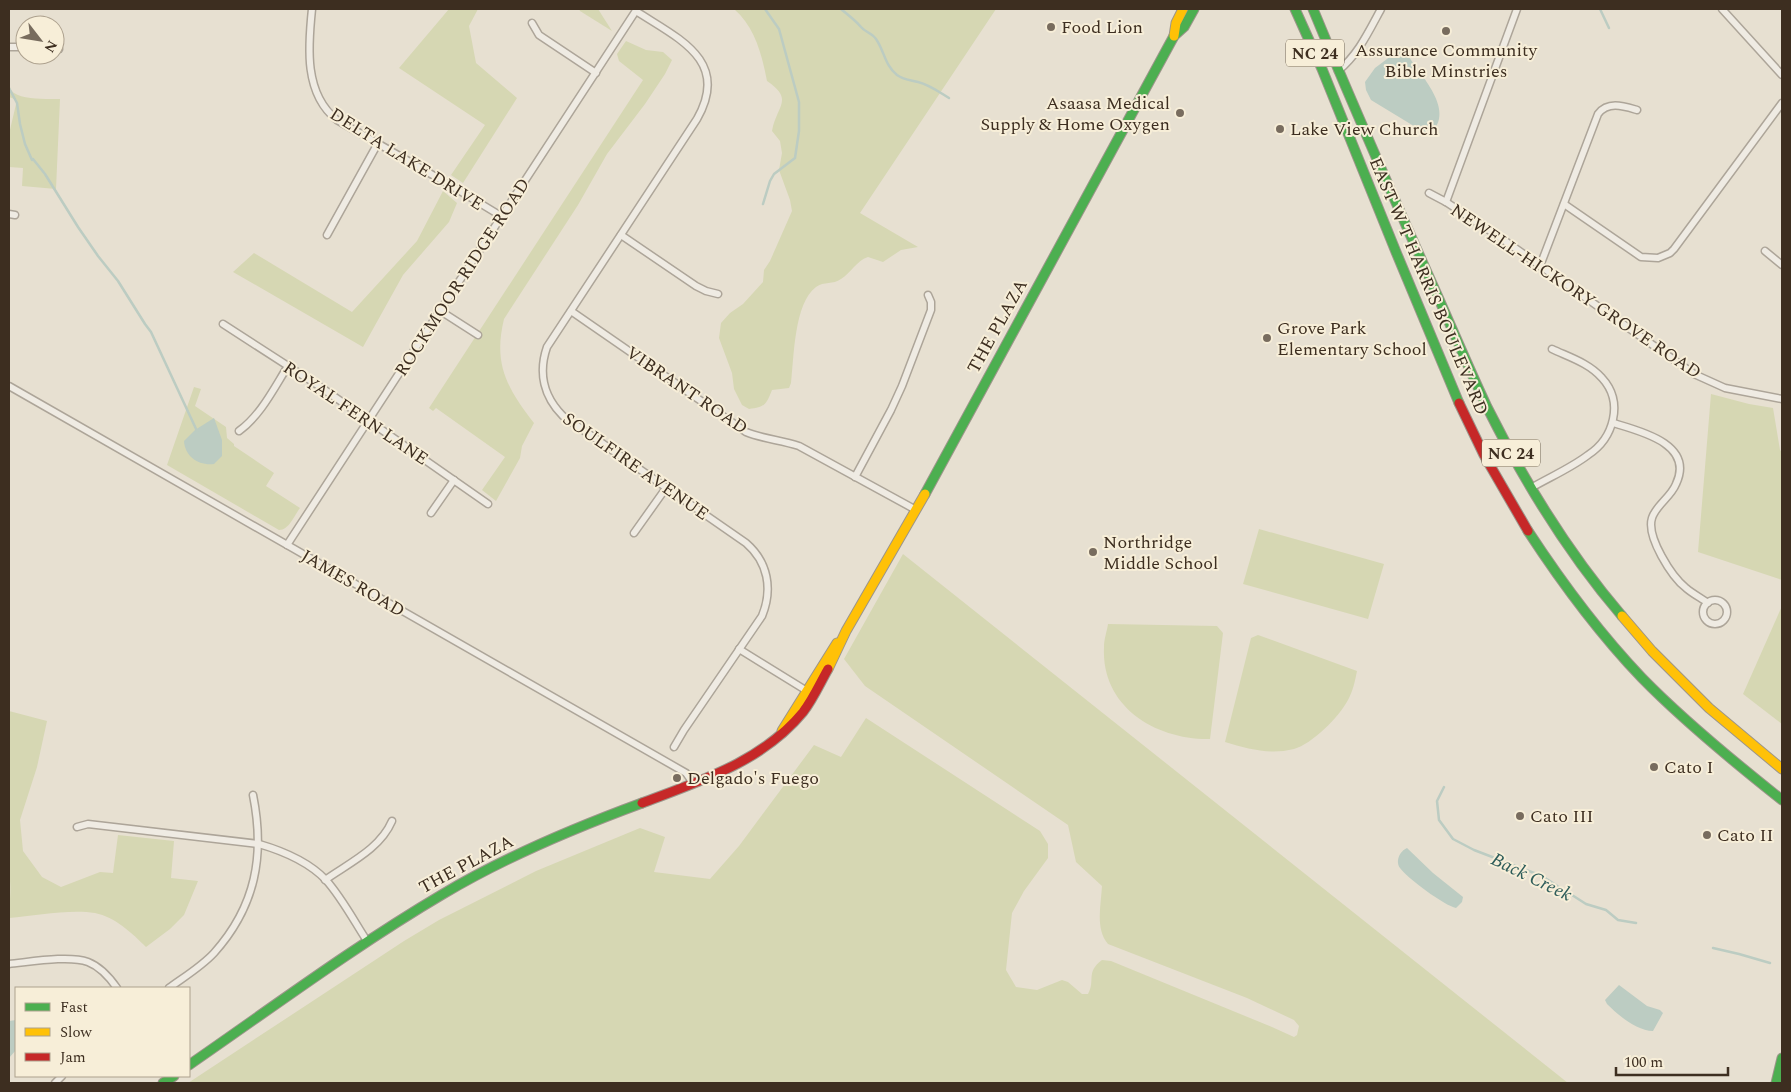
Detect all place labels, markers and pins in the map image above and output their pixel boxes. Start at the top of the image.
place label: Food Lion [1061,14,1143,41]
marker: Food Lion [1045,21,1057,33]
marker: Assurance Community Bible Minstries [1440,25,1452,37]
place label: Assurance Community Bible Minstries [1355,37,1538,85]
place label: Asaasa Medical Supply & Home Oxygen [981,90,1170,138]
marker: Asaasa Medical Supply & Home Oxygen [1174,107,1186,119]
place label: Lake View Church [1290,116,1439,143]
marker: Lake View Church [1274,123,1286,135]
place label: Grove Park Elementary School [1277,315,1427,363]
marker: Grove Park Elementary School [1261,332,1273,344]
place label: Northridge Middle School [1103,529,1218,577]
marker: Northridge Middle School [1087,546,1099,558]
place label: Cato I [1664,754,1713,781]
marker: Cato I [1648,761,1660,773]
place label: Delgado's Fuego [687,765,819,792]
marker: Delgado's Fuego [671,772,683,784]
place label: Cato III [1530,803,1594,830]
marker: Cato III [1514,810,1526,822]
place label: Cato II [1717,822,1774,849]
marker: Cato II [1701,829,1713,841]

